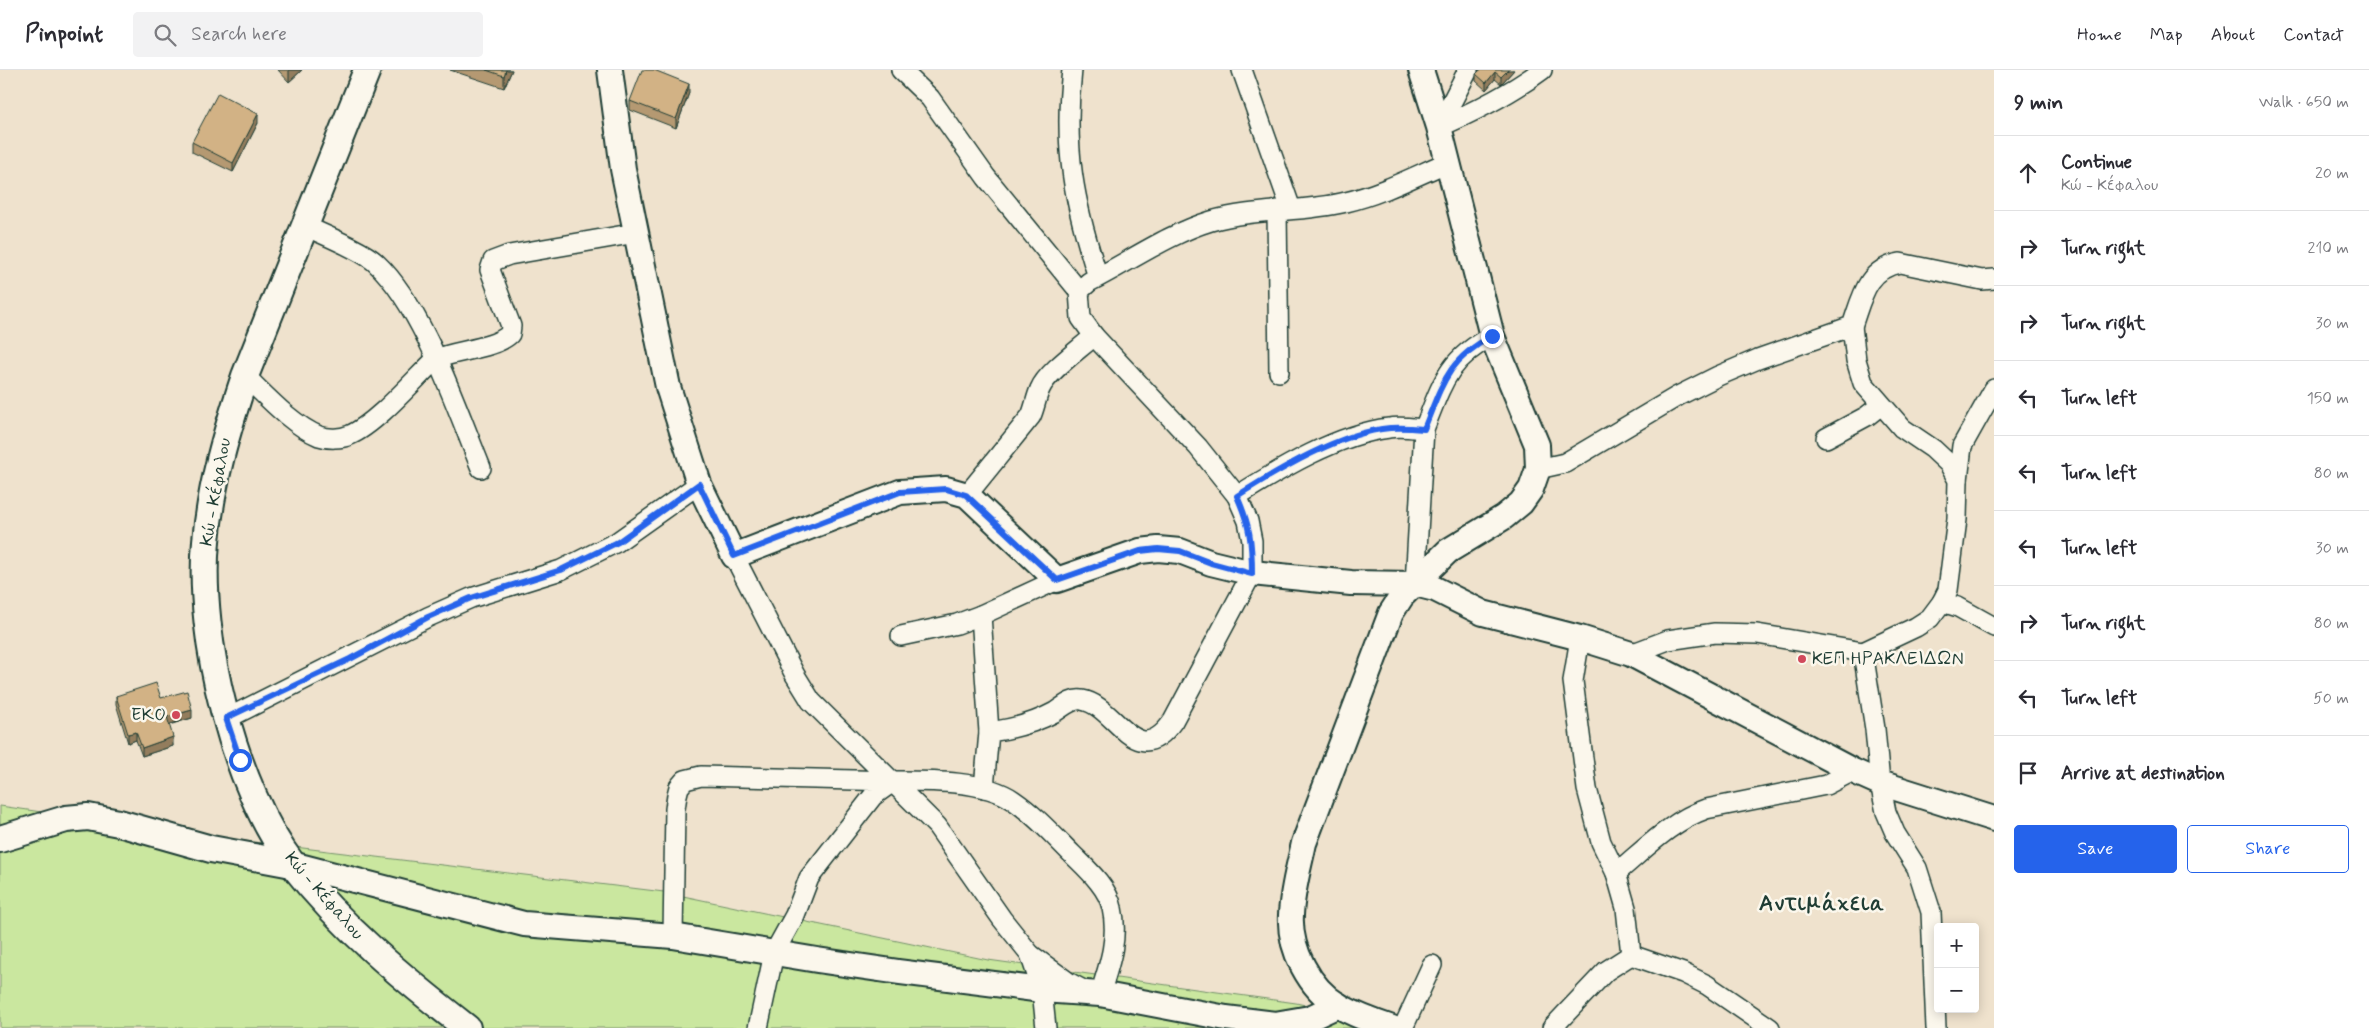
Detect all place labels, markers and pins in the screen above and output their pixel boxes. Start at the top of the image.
place label: ΚΕΠ ΗΡΑΚΛΕΙΔΩΝ [1812,647,1964,671]
marker: ΚΕΠ ΗΡΑΚΛΕΙΔΩΝ [1796,653,1808,665]
place label: EKO [131,703,166,727]
marker: EKO [170,709,182,721]

